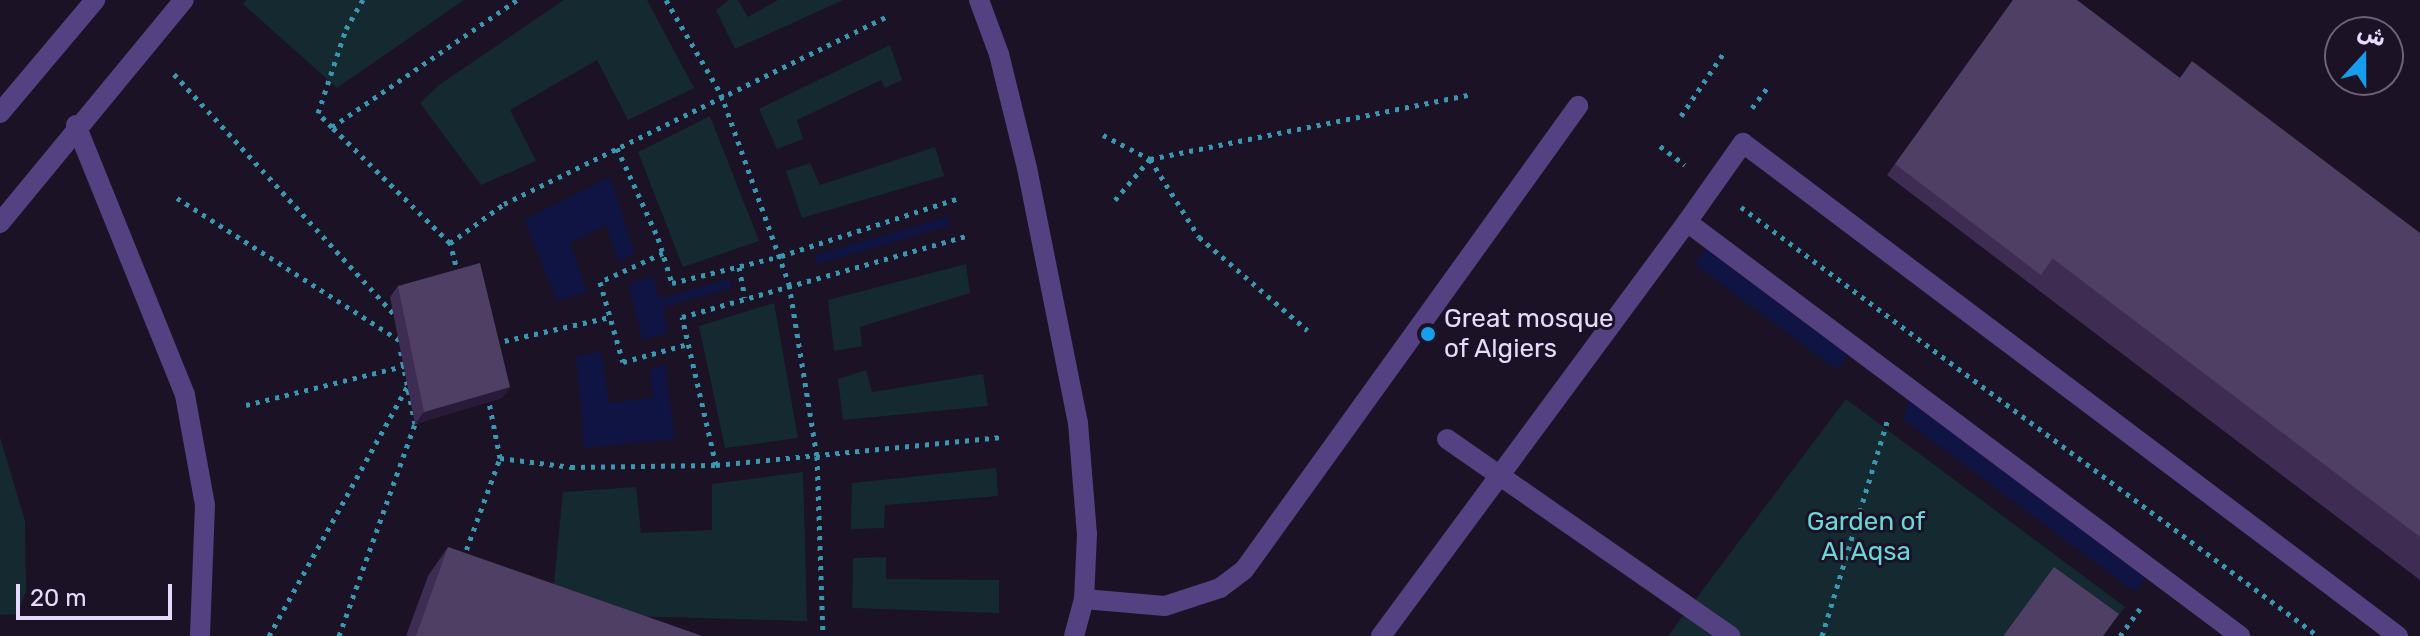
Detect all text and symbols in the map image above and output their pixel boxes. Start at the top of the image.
north arrow [2324,16,2404,96]
text: ش [2354,17,2390,53]
place label: Great mosque of Algiers [1444,303,1614,364]
marker: Great mosque of Algiers [1419,325,1437,343]
park label: Garden of Al Aqsa [1807,506,1925,568]
scale bar [20,568,176,618]
text: 20 m [30,584,87,612]

